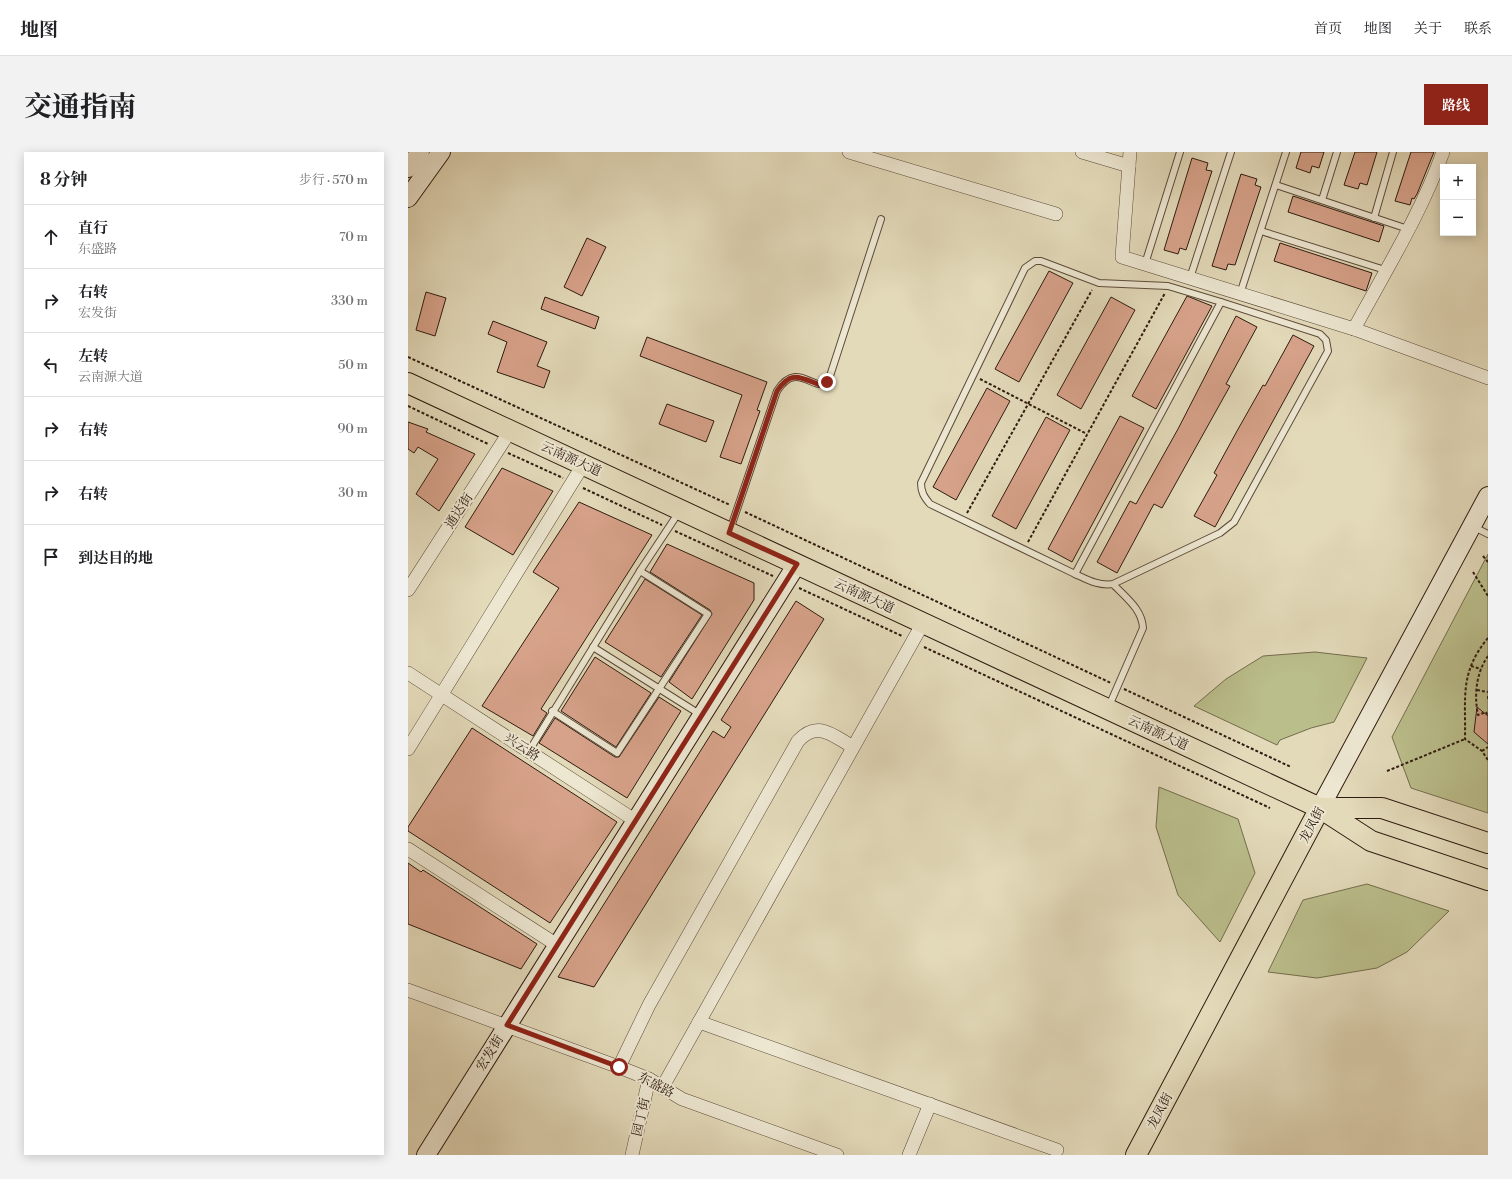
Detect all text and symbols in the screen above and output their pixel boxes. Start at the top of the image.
text: 地图 [20,18,58,42]
text: 首页 [1314,20,1342,38]
text: 地图 [1364,20,1392,38]
text: 关于 [1414,20,1442,38]
text: 联系 [1464,20,1492,38]
button: 路线 [1424,84,1488,125]
text: 交通指南 [24,90,136,125]
map controls [1440,164,1476,236]
button: + [1440,164,1476,200]
text: 8 分钟 [40,169,88,191]
text: 步行 · 570 m [299,172,368,188]
button: − [1440,200,1476,236]
text: 直行 [78,219,108,238]
icon: ahead [40,226,62,248]
text: 70 m [339,229,368,245]
text: 东盛路 [78,241,117,257]
text: 右转 [78,283,108,302]
icon: right [40,290,62,312]
text: 330 m [331,293,368,309]
text: 宏发街 [78,305,117,321]
text: 左转 [78,347,108,366]
icon: left [40,354,62,376]
text: 50 m [338,357,368,373]
text: 云南源大道 [78,369,143,385]
route end [818,373,836,391]
icon: right [40,418,62,440]
text: 右转 [78,421,108,440]
text: 90 m [337,421,368,437]
street label: 云南源大道 [538,438,604,480]
icon: right [40,482,62,504]
text: 右转 [78,485,108,504]
text: 30 m [338,485,368,501]
street label: 通达街 [442,490,476,532]
icon: arrive [40,546,62,568]
text: 到达目的地 [78,549,153,568]
street label: 云南源大道 [831,575,897,617]
street label: 云南源大道 [1125,712,1191,754]
street label: 兴云路 [501,730,543,764]
street label: 龙凤街 [1296,804,1328,846]
street label: 宏发街 [473,1032,507,1074]
route start [610,1058,628,1076]
street label: 东盛路 [635,1069,677,1101]
street label: 龙凤街 [1144,1090,1176,1132]
street label: 园丁街 [629,1096,653,1138]

